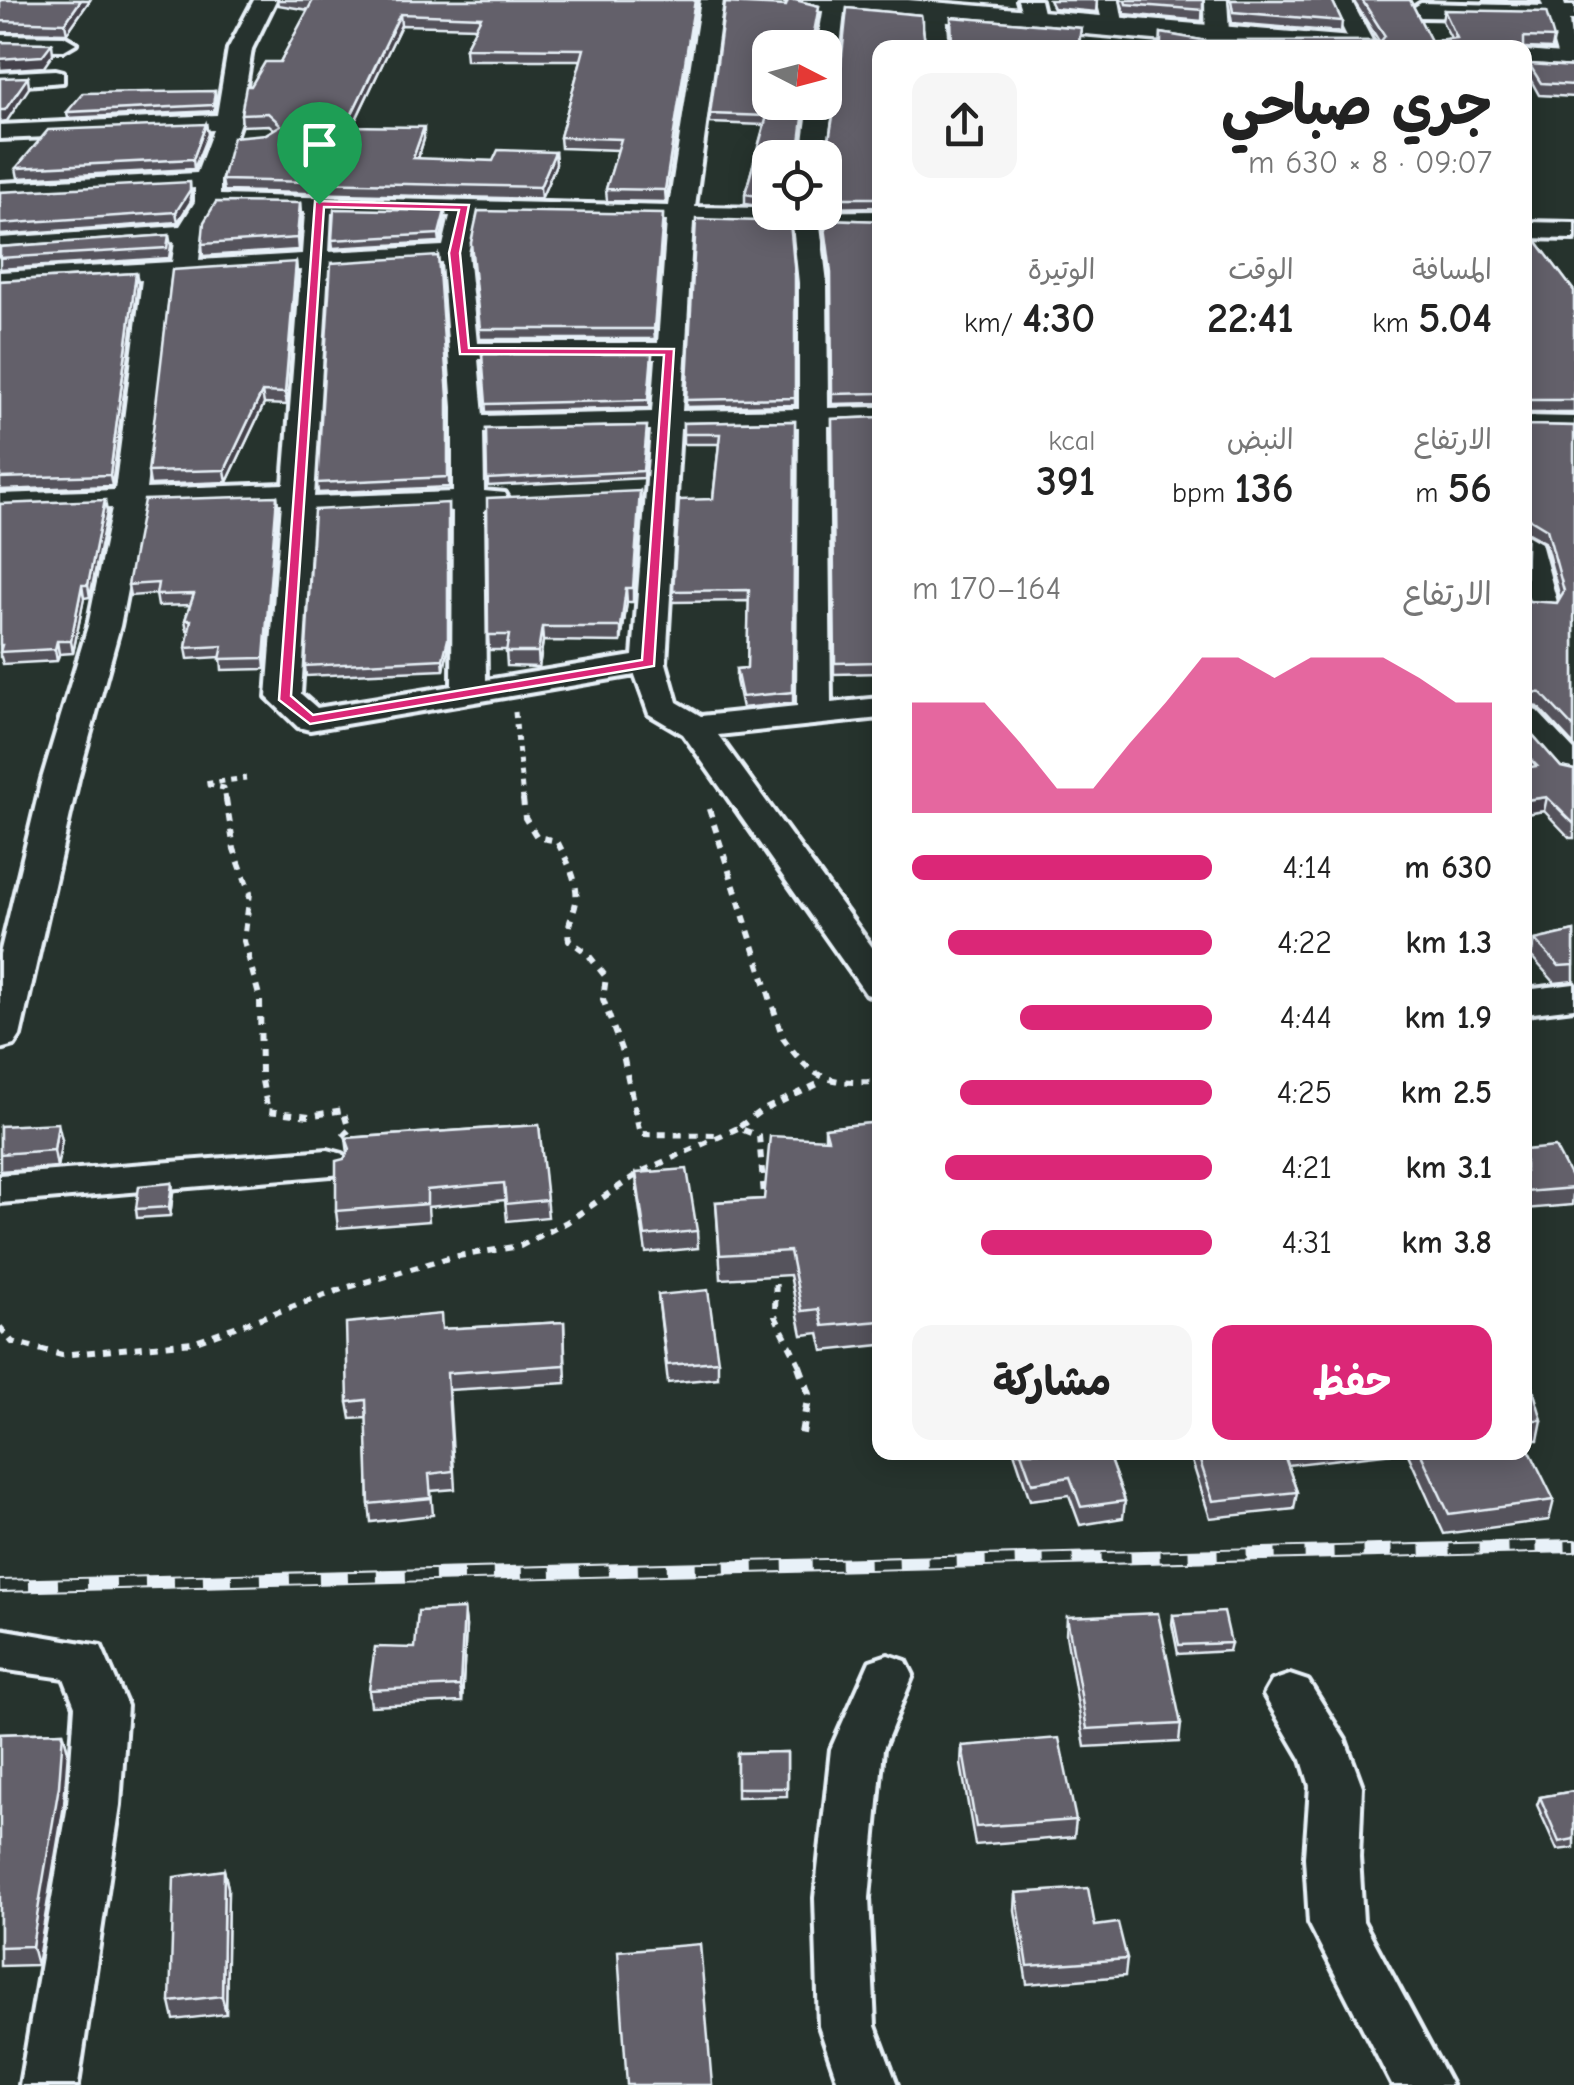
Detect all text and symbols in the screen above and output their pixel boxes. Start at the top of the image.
north arrow [752,30,842,120]
map controls [752,30,842,230]
button: share [912,73,1017,178]
text: جري صباحي [1221,74,1492,138]
pin [277,102,362,205]
icon: arrive [292,117,347,172]
button: locate [752,140,842,230]
text: 09:07 · 8 × 630 m [1248,144,1492,181]
text: الوتيرة [1028,254,1095,286]
text: الوقت [1228,254,1294,286]
text: المسافة [1412,254,1492,286]
text: 4:30 [1022,294,1095,343]
text: 22:41 [1207,294,1294,343]
text: 5.04 [1418,294,1492,343]
text: /km [964,307,1022,339]
text: km [1372,307,1418,339]
text: النبض [1227,424,1294,456]
text: الارتفاع [1413,424,1492,456]
text: kcal [1048,425,1095,457]
text: 391 [1036,457,1095,506]
text: 136 [1234,464,1294,513]
text: 56 [1448,464,1492,513]
text: bpm [1172,477,1234,509]
text: m [1415,477,1448,509]
text: 164–170 m [912,570,1061,607]
text: الارتفاع [1402,576,1492,613]
text: 4:14 [1283,849,1332,886]
text: 630 m [1404,849,1492,886]
text: 4:22 [1277,924,1332,961]
text: 1.3 km [1405,924,1492,961]
text: 4:44 [1280,999,1332,1036]
text: 1.9 km [1404,999,1492,1036]
text: 4:25 [1277,1074,1332,1111]
text: 2.5 km [1401,1074,1492,1111]
text: 4:21 [1281,1149,1332,1186]
text: 3.1 km [1405,1149,1492,1186]
text: 4:31 [1282,1224,1332,1261]
text: 3.8 km [1402,1224,1492,1261]
button: مشاركة [912,1325,1192,1440]
button: حفظ [1212,1325,1492,1440]

